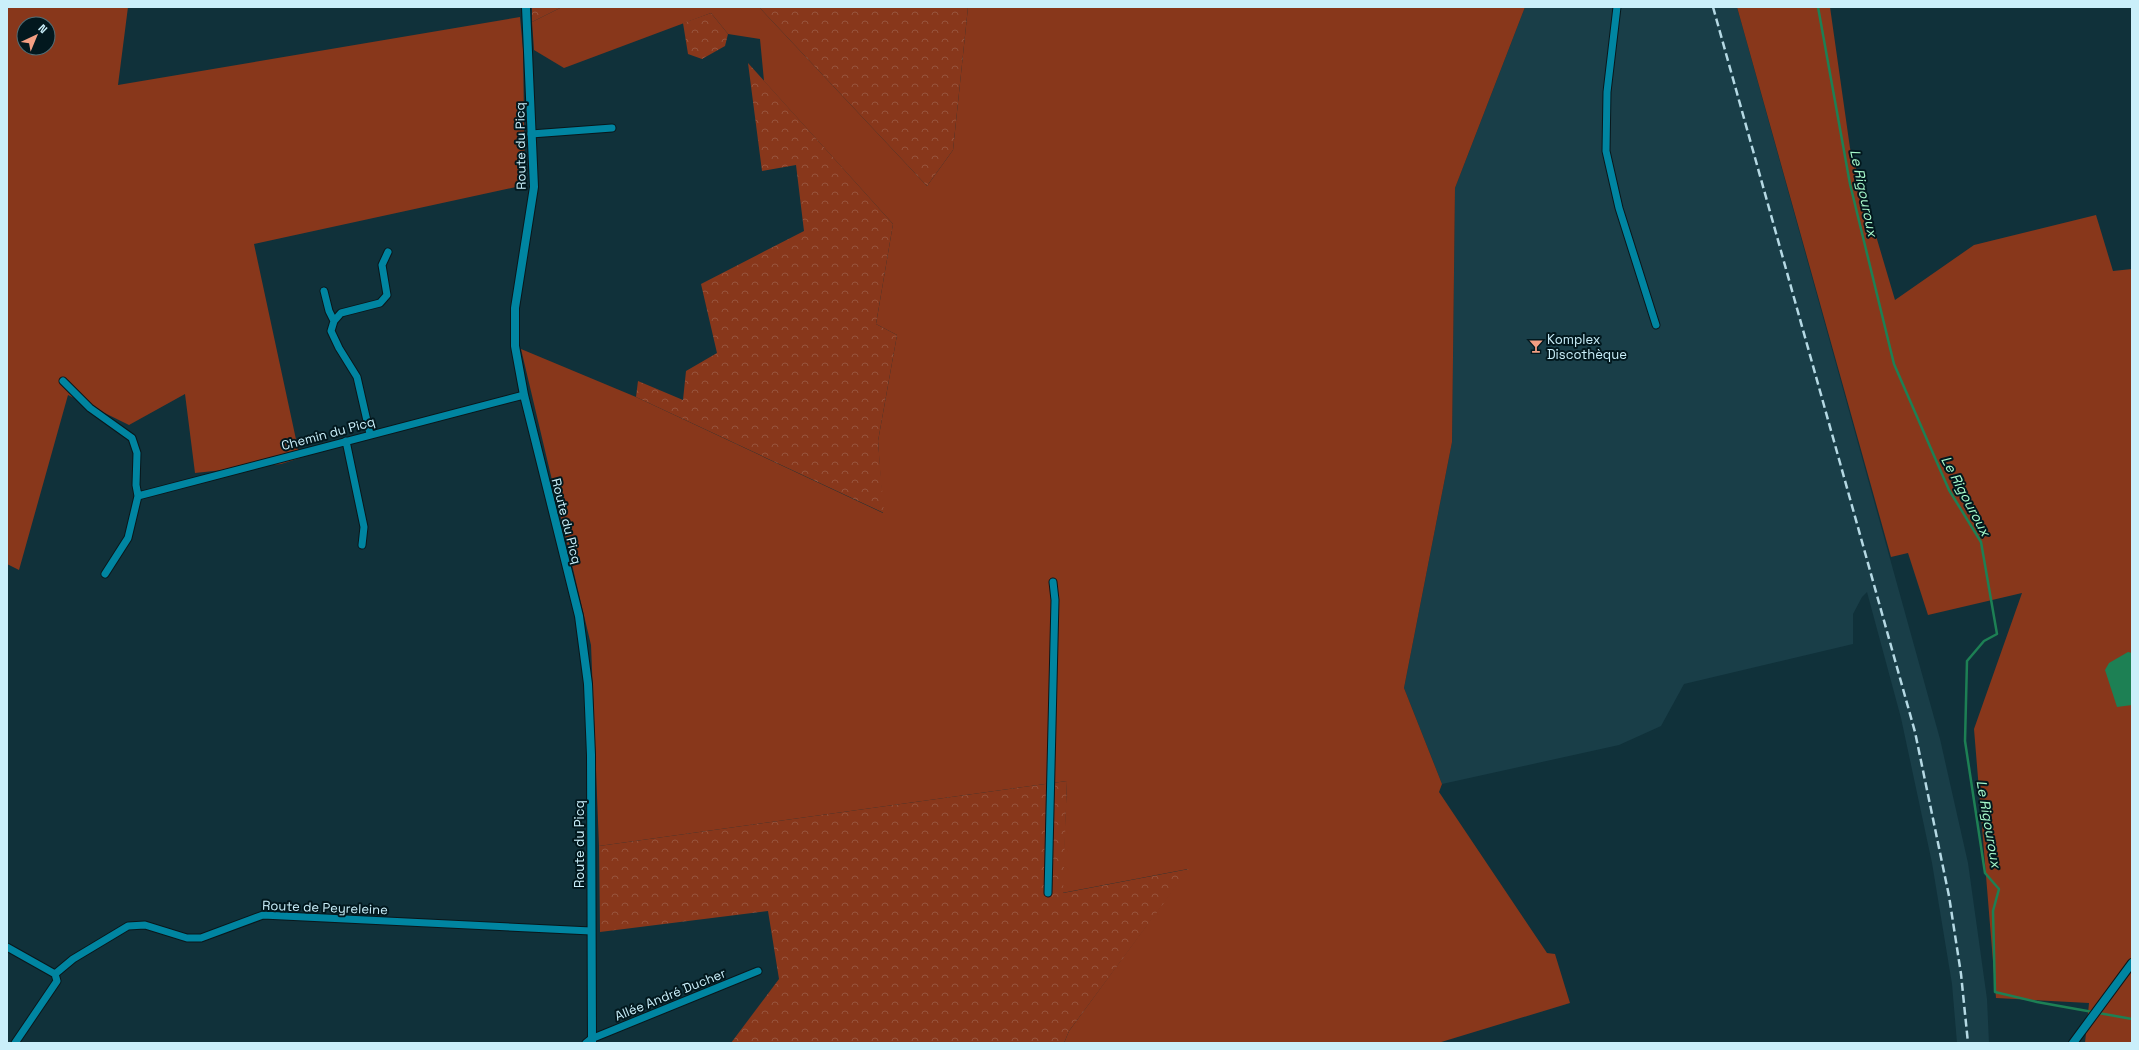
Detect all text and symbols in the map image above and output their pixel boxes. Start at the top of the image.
north arrow [16,16,56,56]
text: N [35,21,50,36]
street label: Route du Picq [511,102,530,190]
water label: Le Rigouroux [1846,148,1882,240]
place label: Komplex Discothèque [1547,331,1627,363]
bar icon: Komplex Discothèque [1528,338,1544,354]
street label: Chemin du Picq [279,413,377,454]
water label: Le Rigouroux [1937,453,1996,541]
street label: Route du Picq [548,476,585,566]
water label: Le Rigouroux [1972,779,2006,871]
street label: Route du Picq [571,800,588,888]
street label: Route de Peyreleine [262,897,388,918]
street label: Allée André Ducher [612,964,728,1024]

